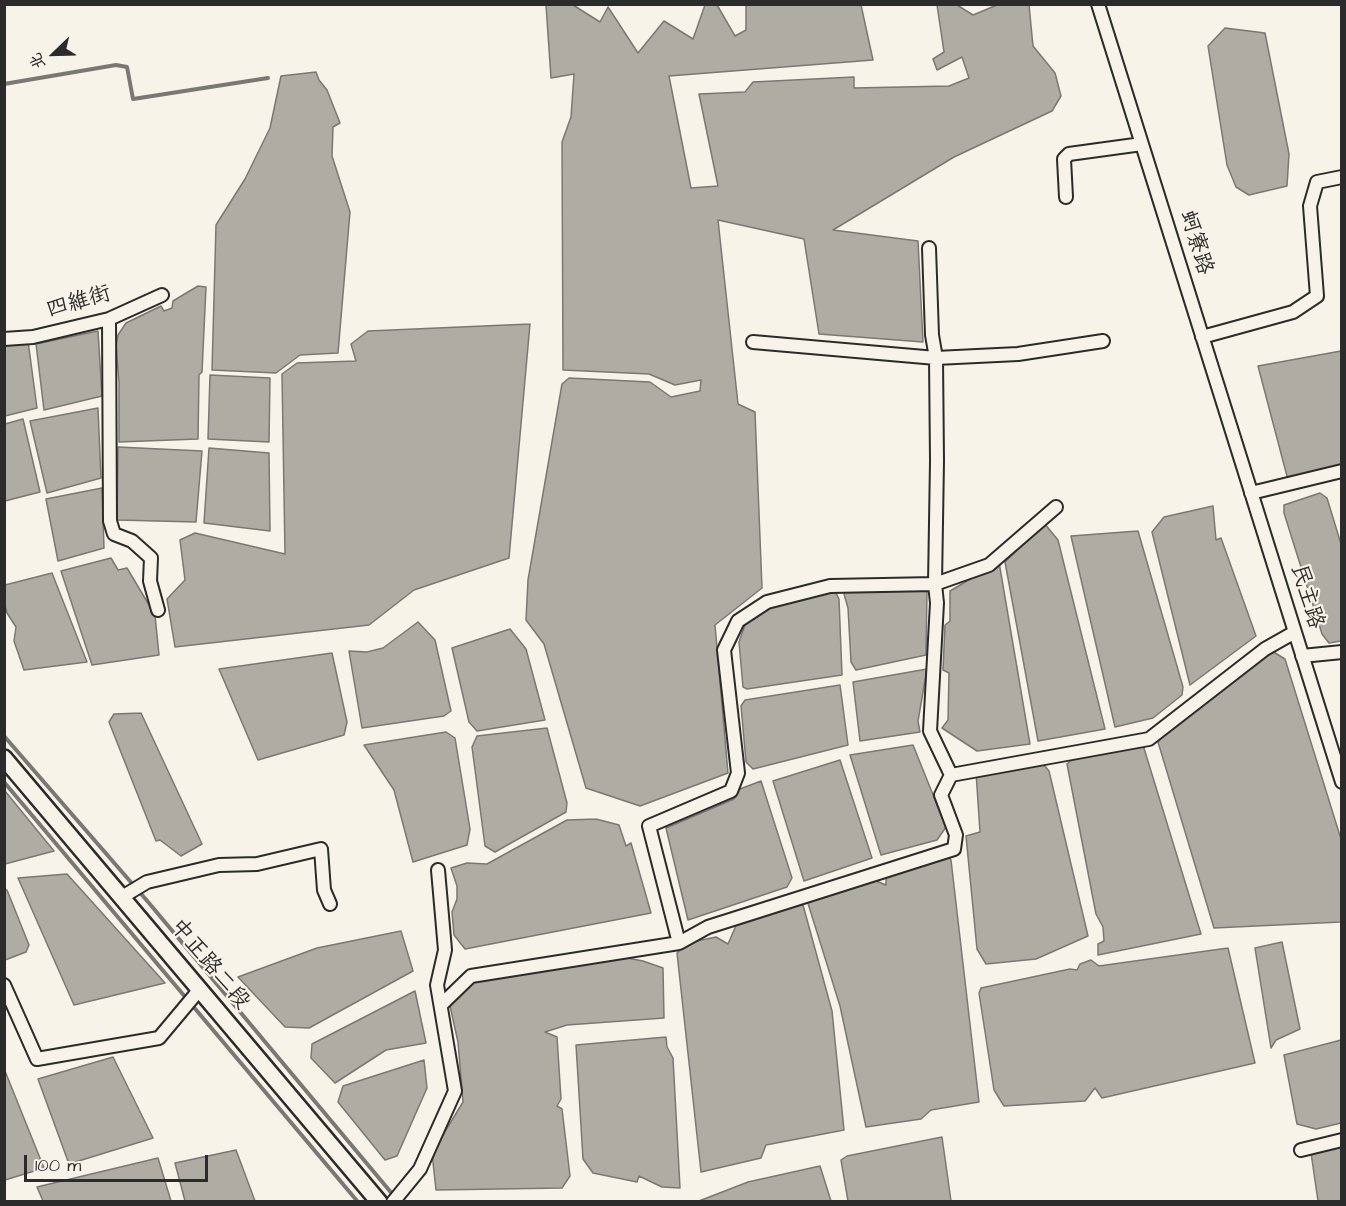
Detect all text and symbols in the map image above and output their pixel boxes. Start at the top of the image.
north arrow [24,24,84,84]
text: 北 [24,49,51,73]
street label: 蚵寮路 [1173,208,1217,278]
street label: 四維街 [44,281,114,325]
street label: 民主路 [1284,562,1328,632]
street label: 中正路二段 [164,914,254,1016]
scale bar [27,1143,212,1181]
text: 100 m [35,1153,81,1178]

